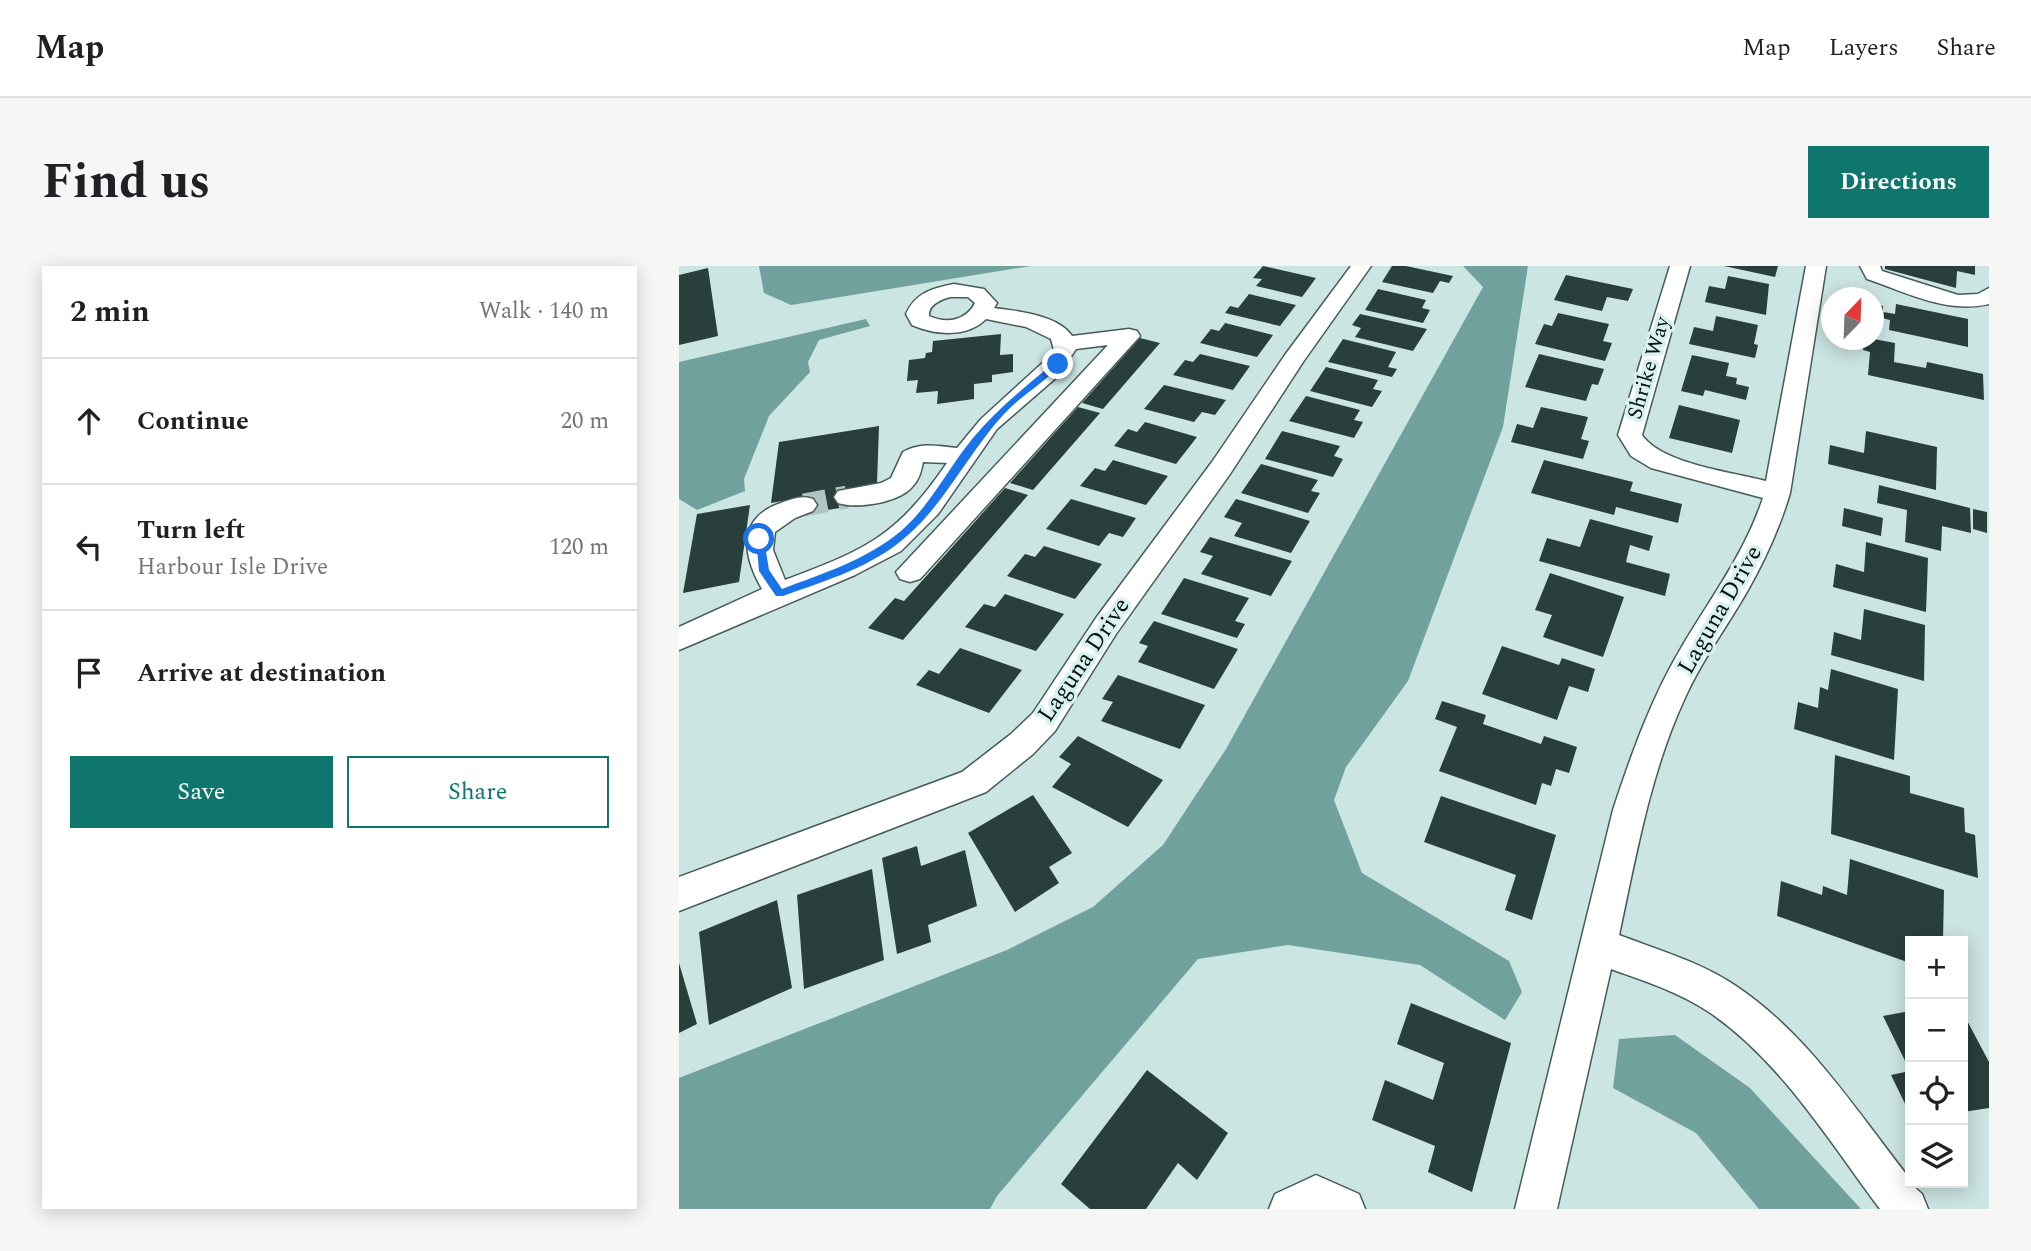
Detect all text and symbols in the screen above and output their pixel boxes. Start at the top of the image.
text: Map [35,23,104,73]
text: Map [1742,30,1791,66]
text: Layers [1829,30,1899,66]
text: Share [1937,30,1996,66]
text: Find us [42,145,210,220]
button: Directions [1808,146,1989,218]
north arrow [1821,287,1884,350]
text: 2 min [70,289,150,335]
text: Walk · 140 m [479,294,609,329]
street label: Shrike Way [1619,312,1679,423]
route end [1042,348,1073,379]
text: Continue [137,401,249,441]
icon: ahead [70,402,108,440]
text: 20 m [560,404,609,439]
text: Turn left [137,510,245,550]
route start [743,523,774,554]
icon: left [70,528,108,566]
text: 120 m [549,530,609,565]
street label: Laguna Drive [1668,539,1772,681]
text: Harbour Isle Drive [137,550,328,585]
street label: Laguna Drive [1029,590,1139,730]
text: Arrive at destination [137,653,386,693]
icon: arrive [70,654,108,692]
button: Save [70,756,333,828]
button: Share [347,756,609,828]
map controls [1905,936,1968,1188]
button: + [1905,936,1968,999]
button: − [1905,999,1968,1062]
button: locate [1905,1062,1968,1125]
button: layers [1905,1125,1968,1188]

